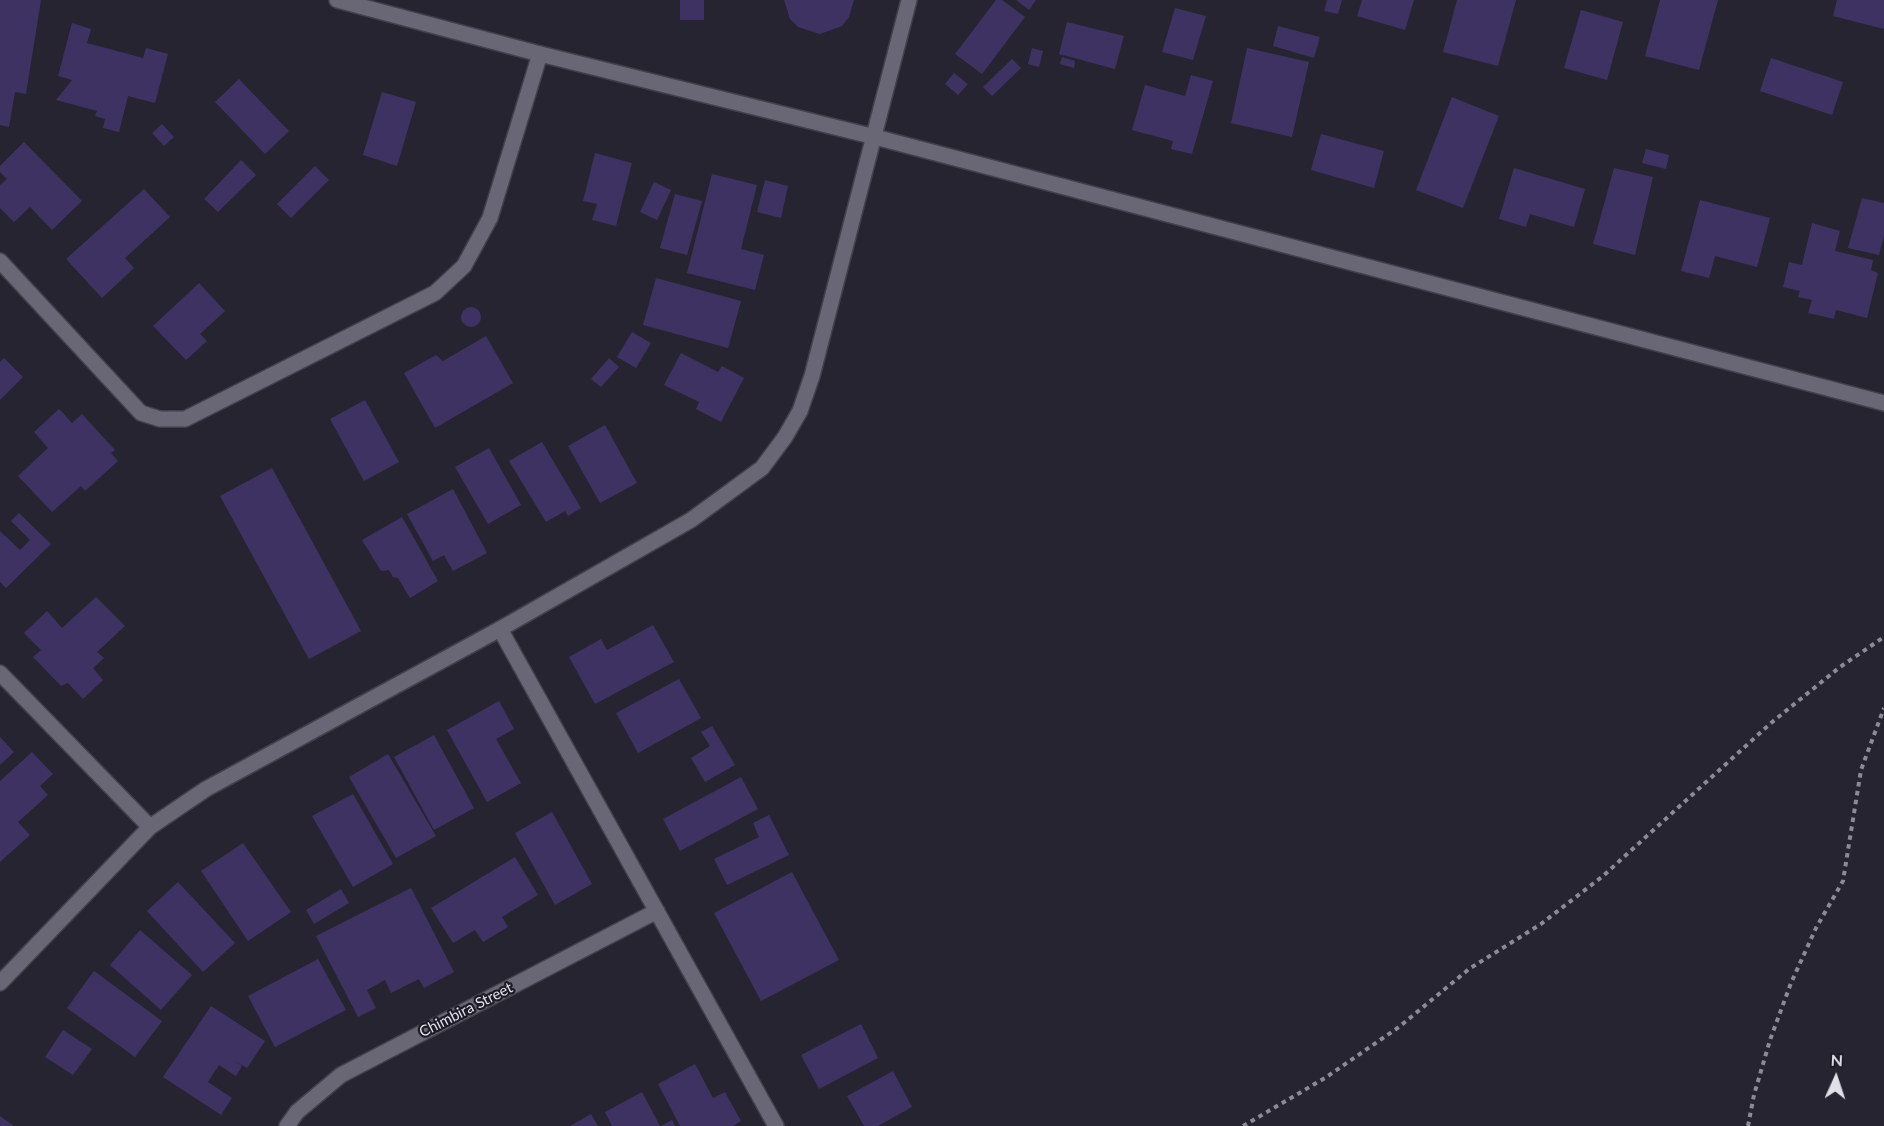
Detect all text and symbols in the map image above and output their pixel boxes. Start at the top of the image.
street label: Chimbira Street [416,979,516,1041]
north arrow [1806,1048,1866,1108]
text: N [1830,1050,1844,1069]

